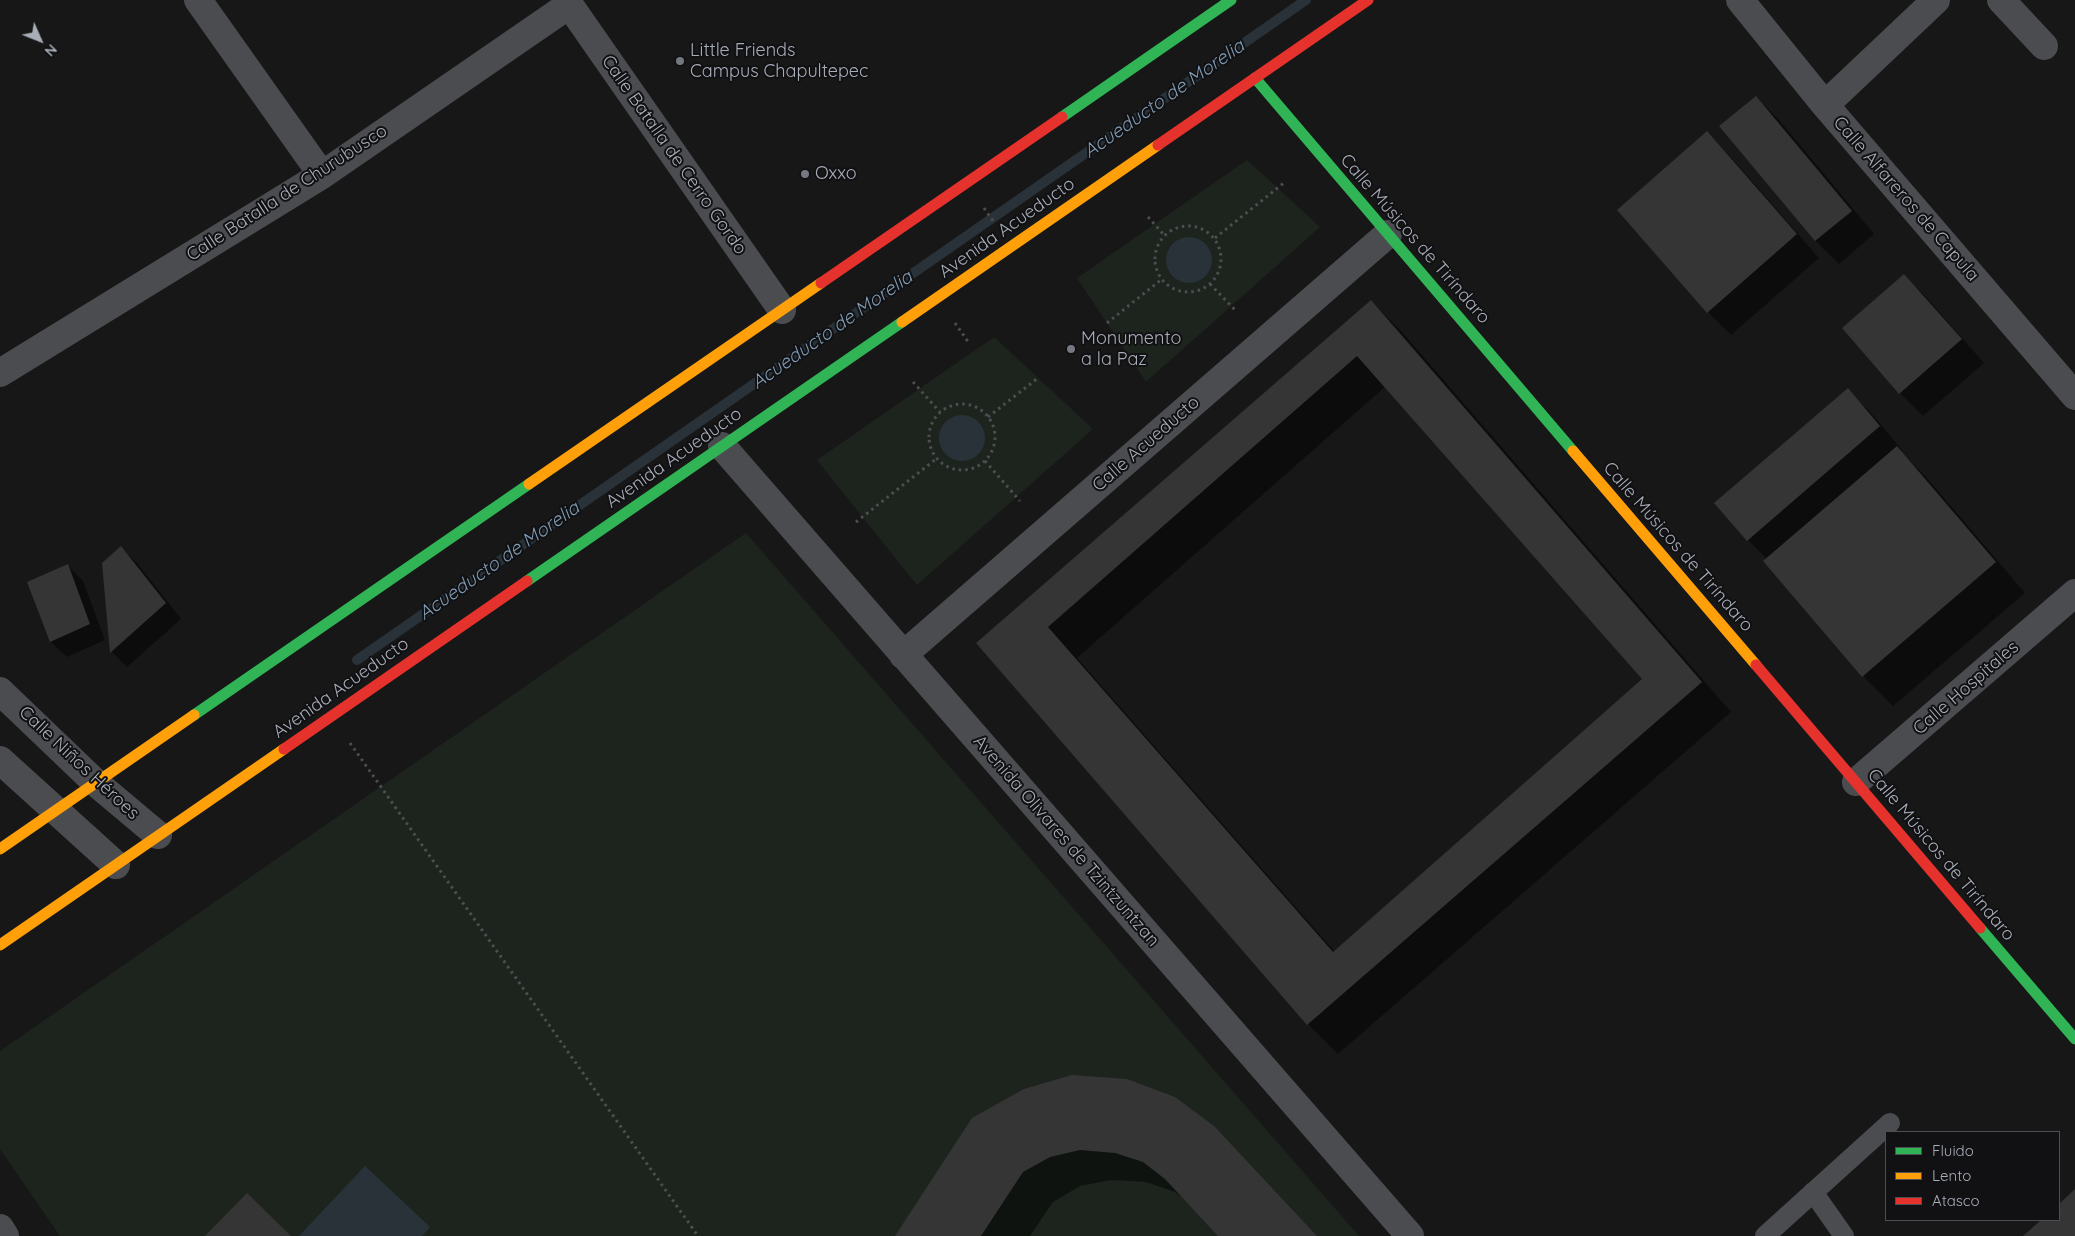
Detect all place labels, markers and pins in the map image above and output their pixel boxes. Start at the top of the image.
place label: Little Friends Campus Chapultepec [690,40,868,82]
marker: Little Friends Campus Chapultepec [674,55,686,67]
place label: Oxxo [815,163,857,185]
marker: Oxxo [799,168,811,180]
place label: Monumento a la Paz [1081,328,1181,370]
marker: Monumento a la Paz [1065,343,1077,355]

